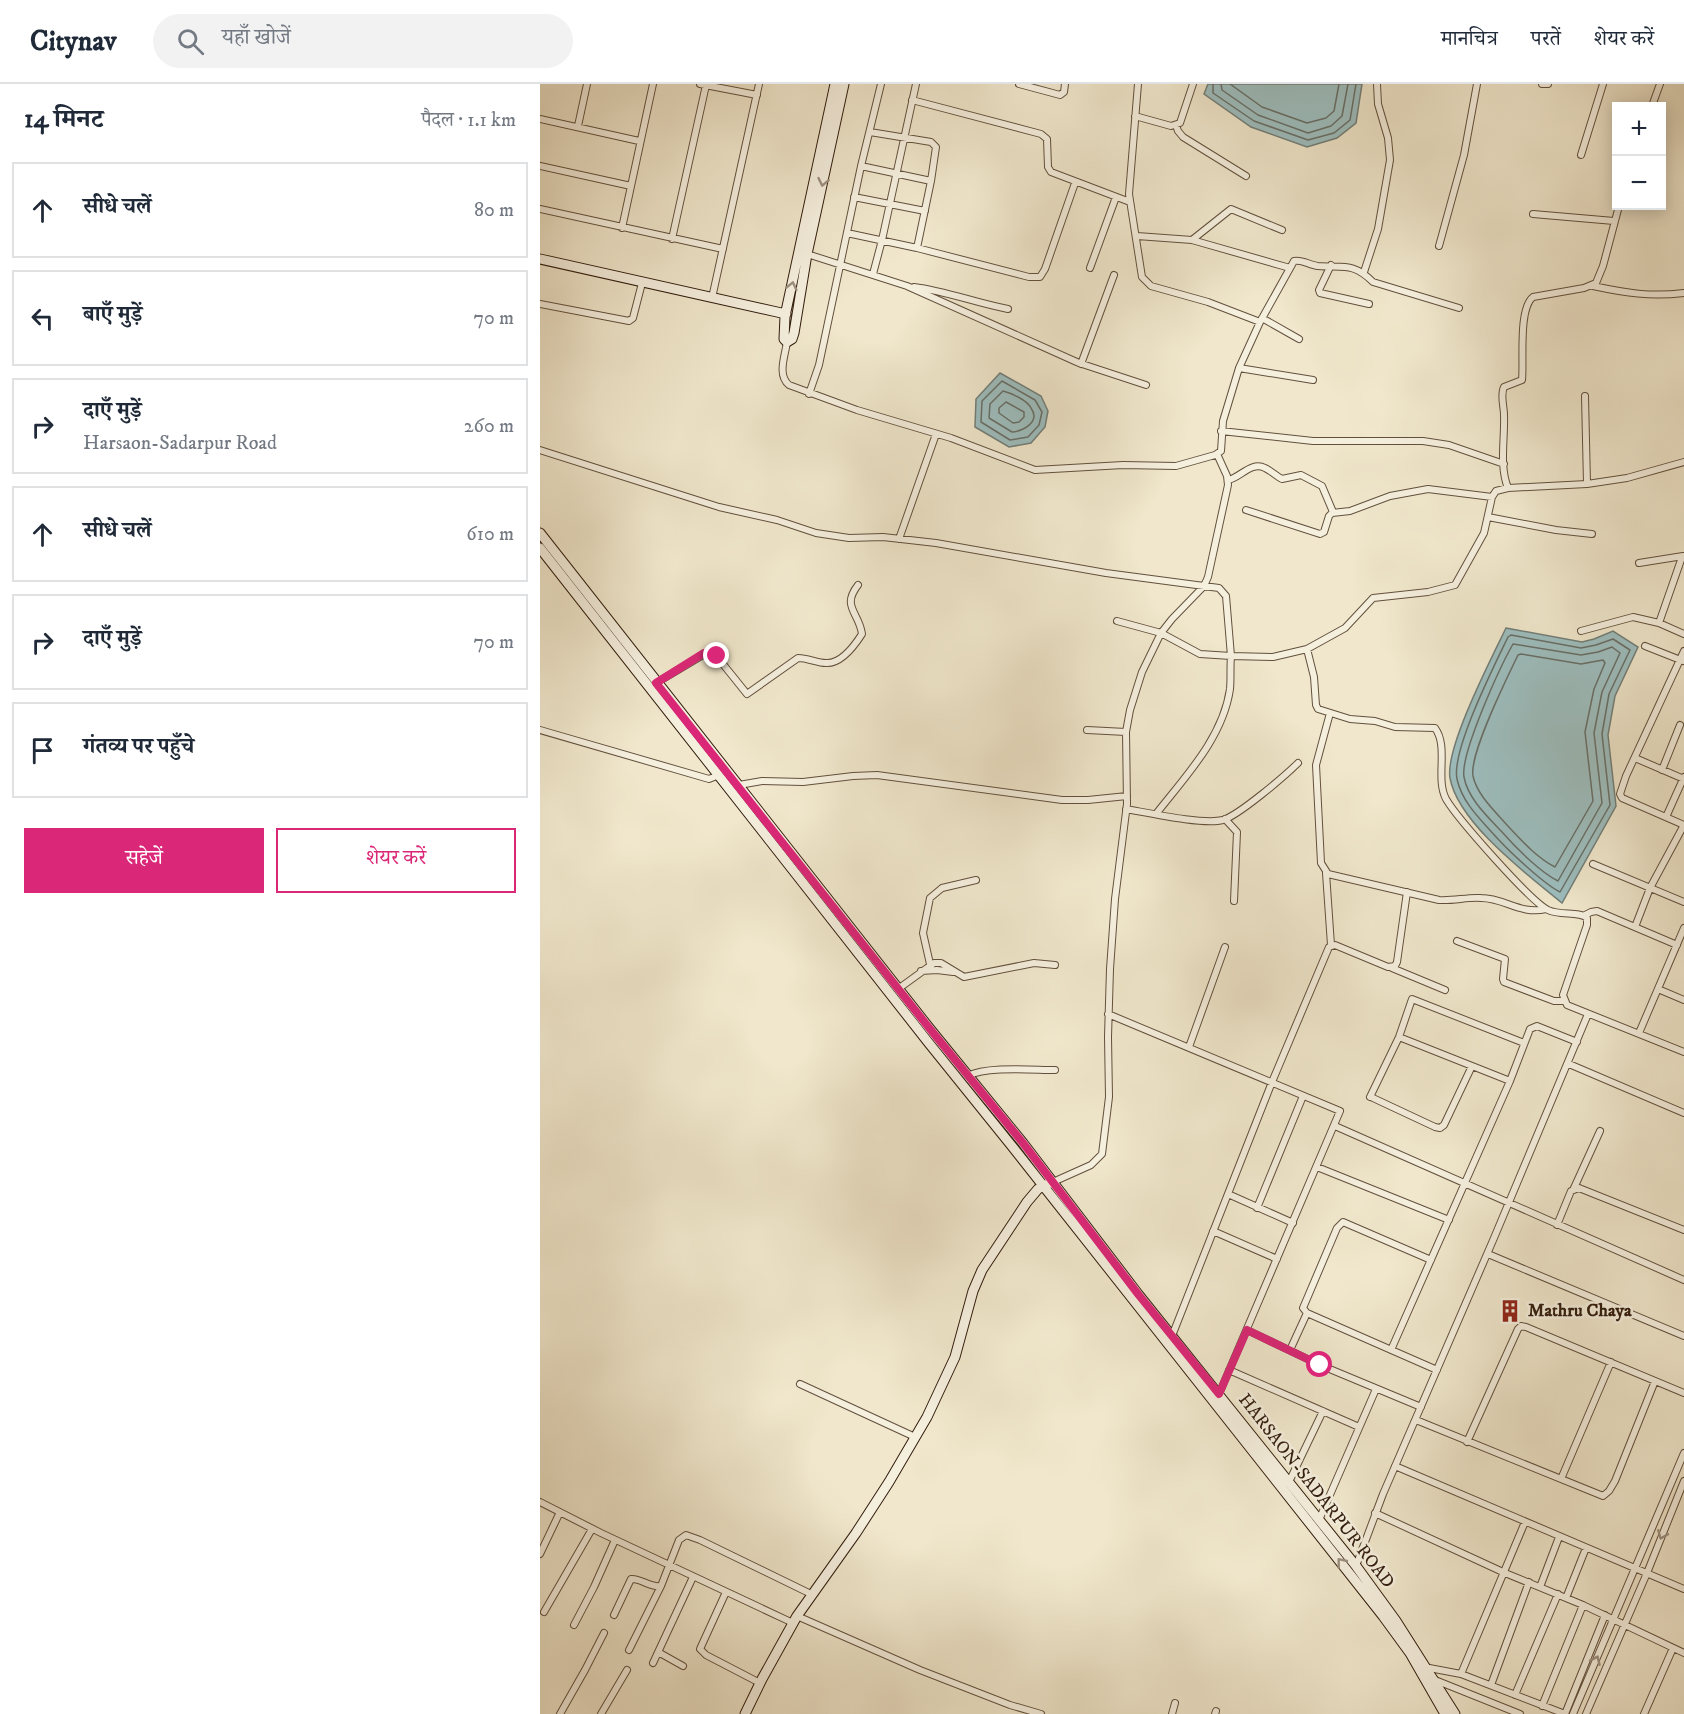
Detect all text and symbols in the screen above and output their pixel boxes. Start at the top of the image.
search box [153,14,573,68]
text: Citynav [30,24,117,59]
text: यहाँ खोजें [222,24,291,51]
icon: search [174,25,207,58]
text: मानचित्र [1441,26,1498,52]
text: परतें [1531,26,1561,52]
text: शेयर करें [1594,26,1654,52]
map controls [1612,102,1666,210]
button: + [1612,102,1666,156]
text: 14 मिनट [24,103,103,136]
text: पैदल · 1.1 km [421,108,516,133]
button: − [1612,156,1666,210]
one-way arrow [817,177,830,187]
text: सीधे चलें [83,193,152,220]
icon: ahead [26,194,59,227]
text: 80 m [474,198,514,223]
one-way arrow [785,281,798,291]
text: बाएँ मुड़ें [83,301,142,328]
icon: left [26,302,59,335]
text: 70 m [473,306,514,331]
text: दाएँ मुड़ें [83,397,142,424]
icon: right [26,410,59,443]
text: 260 m [464,414,514,439]
text: Harsaon-Sadarpur Road [83,431,277,456]
text: सीधे चलें [83,517,152,544]
icon: ahead [26,518,59,551]
text: 610 m [466,522,514,547]
text: दाएँ मुड़ें [83,625,142,652]
icon: right [26,626,59,659]
text: 70 m [473,630,514,655]
route end [703,642,729,668]
text: गंतव्य पर पहुँचे [83,733,194,760]
icon: arrive [26,734,59,767]
button: सहेजें [24,828,264,893]
button: शेयर करें [276,828,516,893]
building icon: Mathru Chaya [1497,1298,1523,1324]
place label: Mathru Chaya [1528,1300,1632,1322]
route start [1306,1351,1332,1377]
street label: HARSAON-SADARPUR ROAD [1233,1389,1399,1593]
one-way arrow [1657,1529,1669,1540]
one-way arrow [1337,1558,1348,1569]
one-way arrow [1589,1656,1601,1667]

